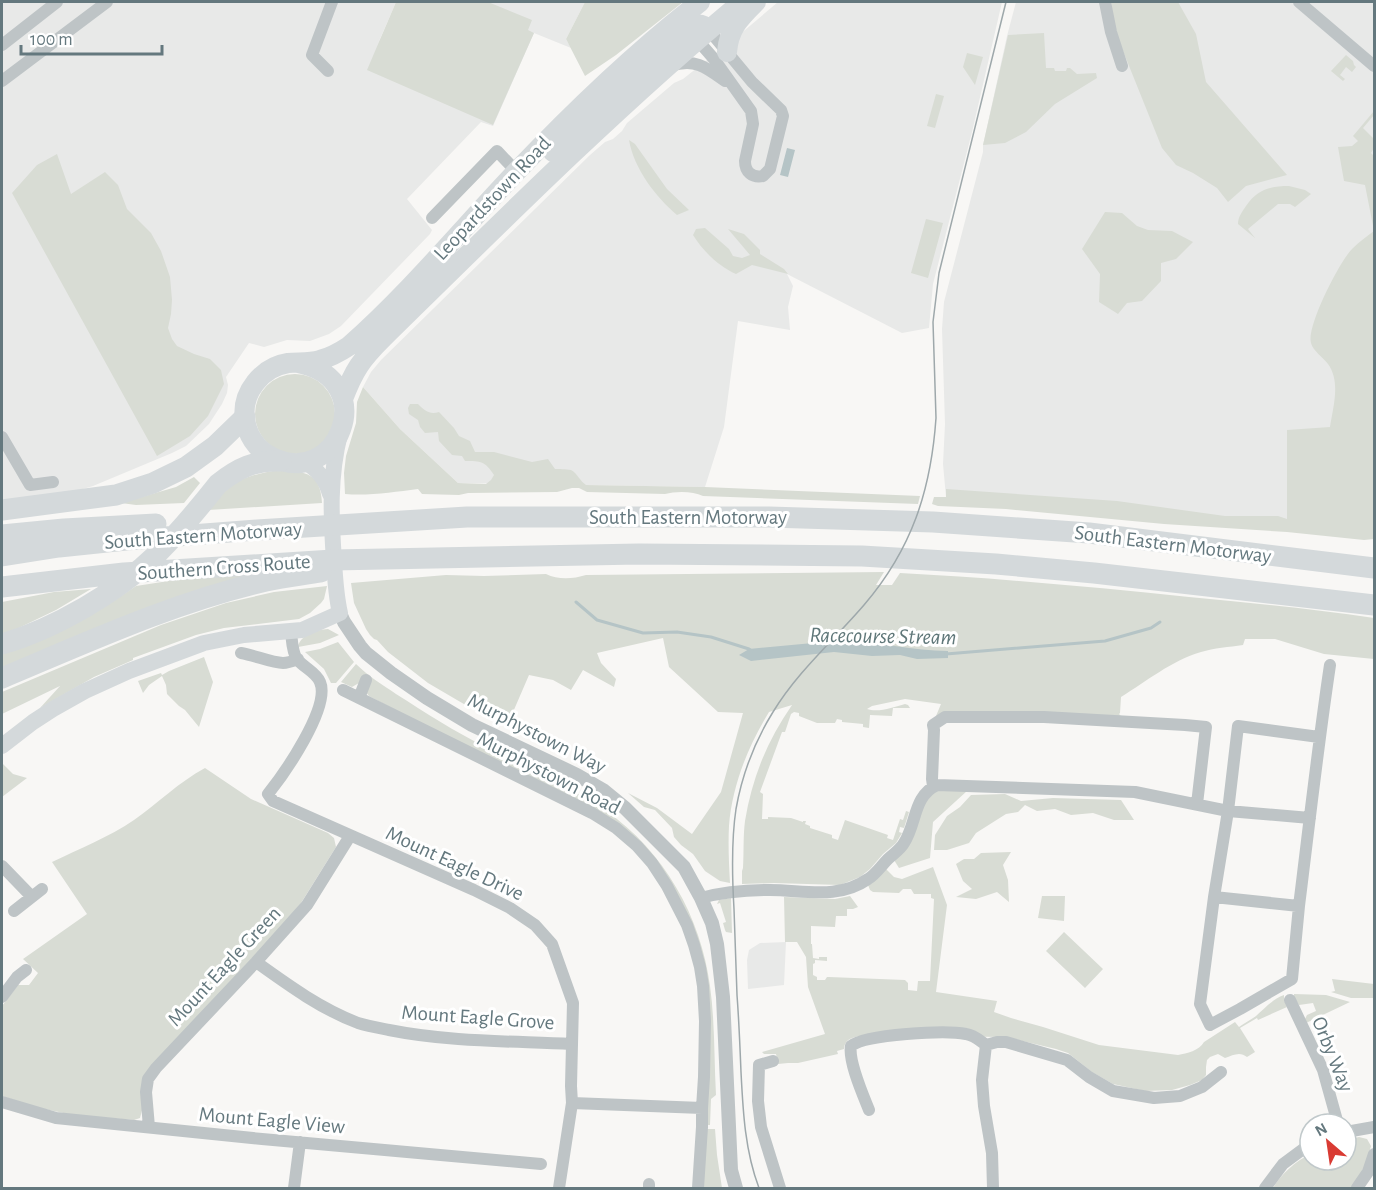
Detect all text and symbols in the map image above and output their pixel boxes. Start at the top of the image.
scale bar [21,18,162,56]
text: 100 m [30,31,73,49]
street label: Leopardstown Road [430,132,555,264]
street label: South Eastern Motorway [589,507,787,528]
street label: South Eastern Motorway [103,518,303,553]
street label: South Eastern Motorway [1073,522,1273,567]
street label: Southern Cross Route [137,551,311,584]
water label: Racecourse Stream [809,624,957,648]
street label: Murphystown Way [464,690,609,777]
street label: Murphystown Road [474,728,624,819]
street label: Mount Eagle Drive [383,822,527,905]
street label: Mount Eagle Green [164,902,285,1030]
street label: Mount Eagle Grove [401,1002,555,1033]
street label: Orby Way [1308,1014,1357,1095]
street label: Mount Eagle View [198,1104,346,1137]
north arrow [1298,1112,1358,1172]
text: N [1312,1120,1330,1139]

